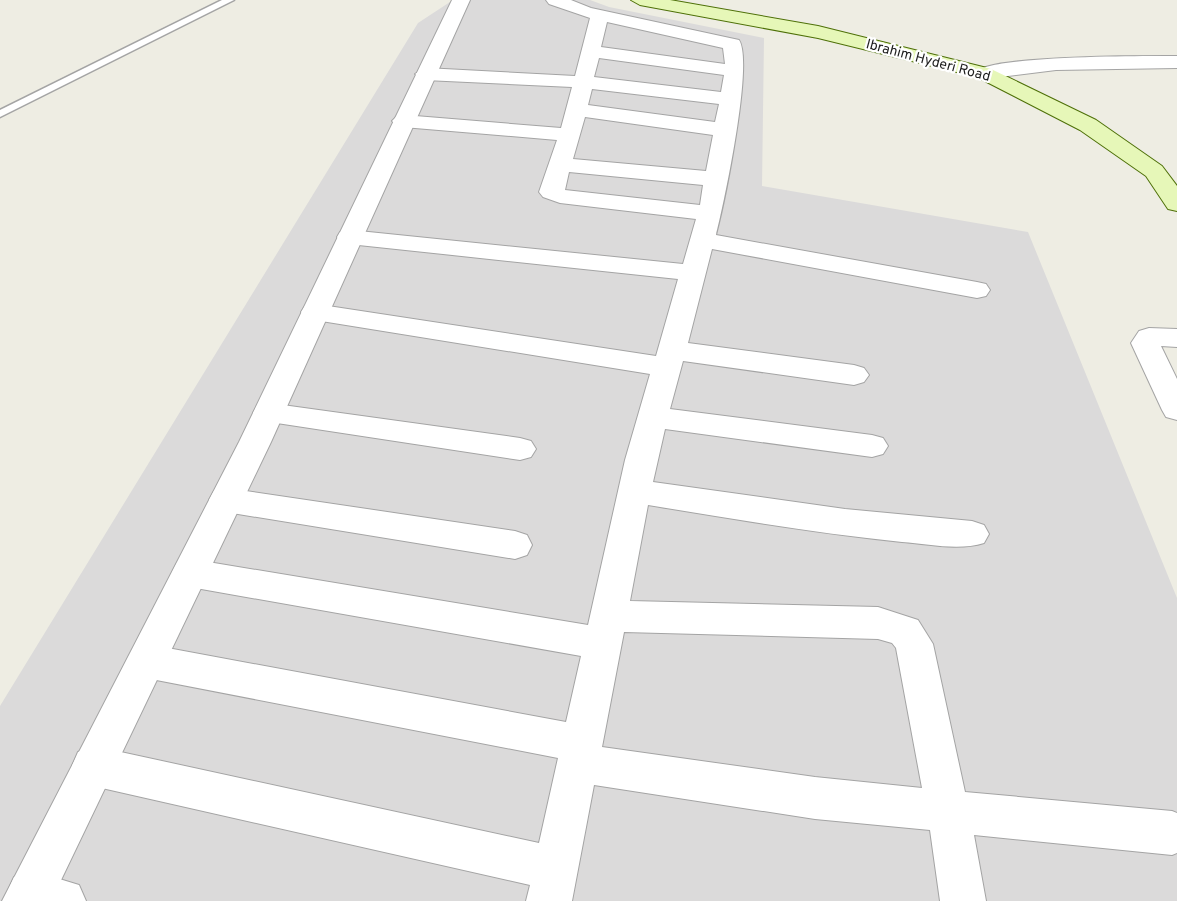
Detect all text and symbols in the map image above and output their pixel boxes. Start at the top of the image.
street label: Ibrahim Hyderi Road [864,36,992,86]

